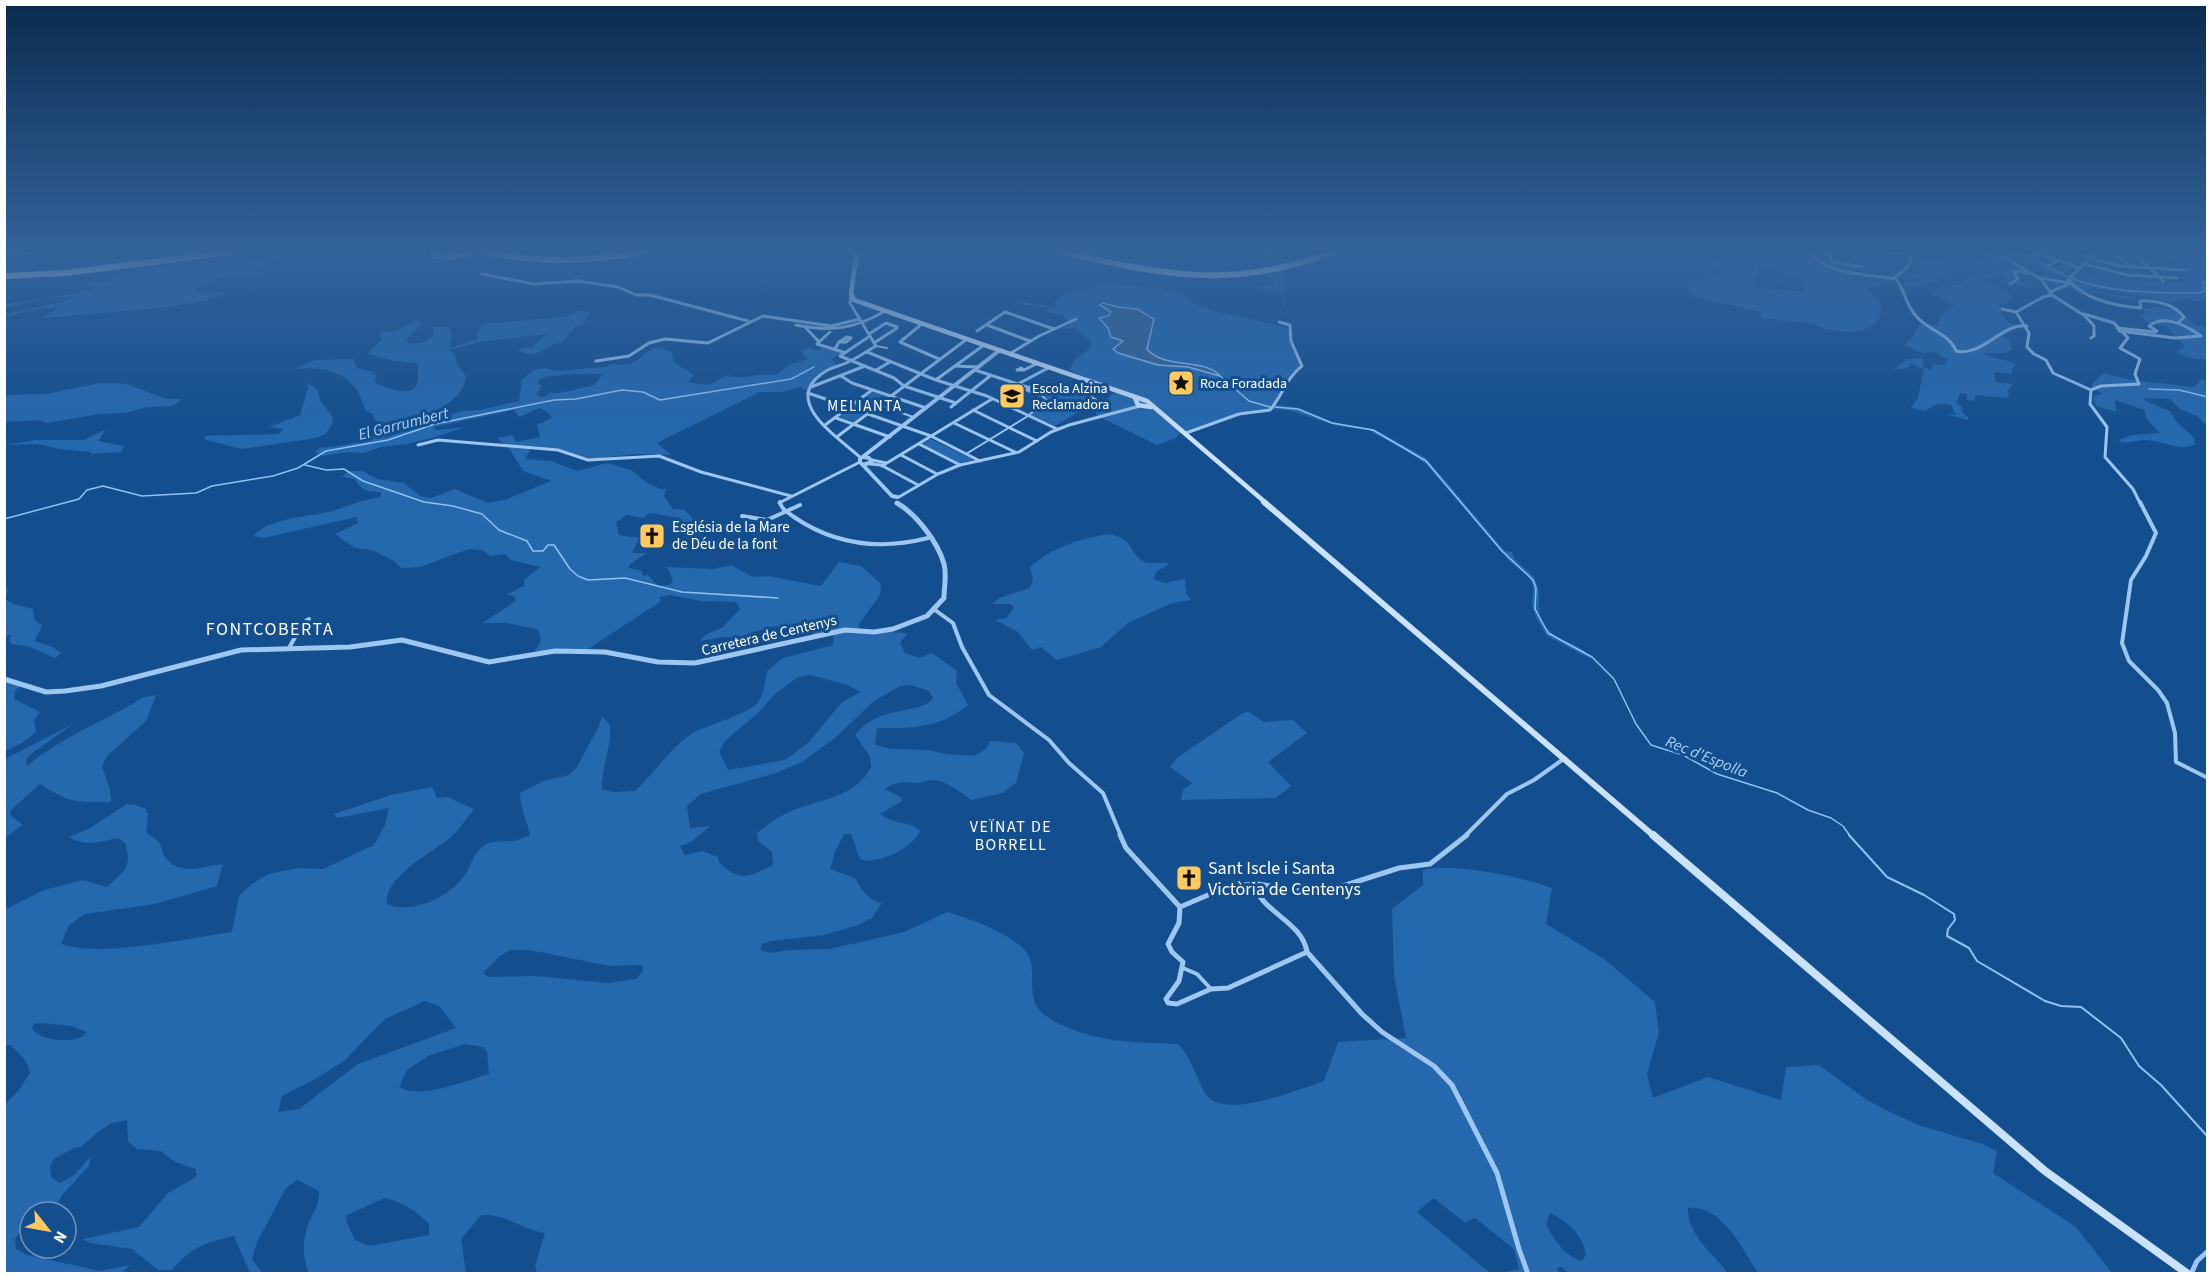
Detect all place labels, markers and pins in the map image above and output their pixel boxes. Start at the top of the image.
place icon: Roca Foradada [1166,368,1196,398]
place label: Roca Foradada [1200,374,1287,394]
place label: Escola Alzina Reclamadora [1032,379,1109,415]
school or university icon: Escola Alzina Reclamadora [997,381,1027,411]
place label: Església de la Mare de Déu de la font [672,517,790,555]
church icon: Església de la Mare de Déu de la font [637,521,667,551]
place label: Sant Iscle i Santa Victòria de Centenys [1208,856,1361,902]
church icon: Sant Iscle i Santa Victòria de Centenys [1174,863,1204,893]

